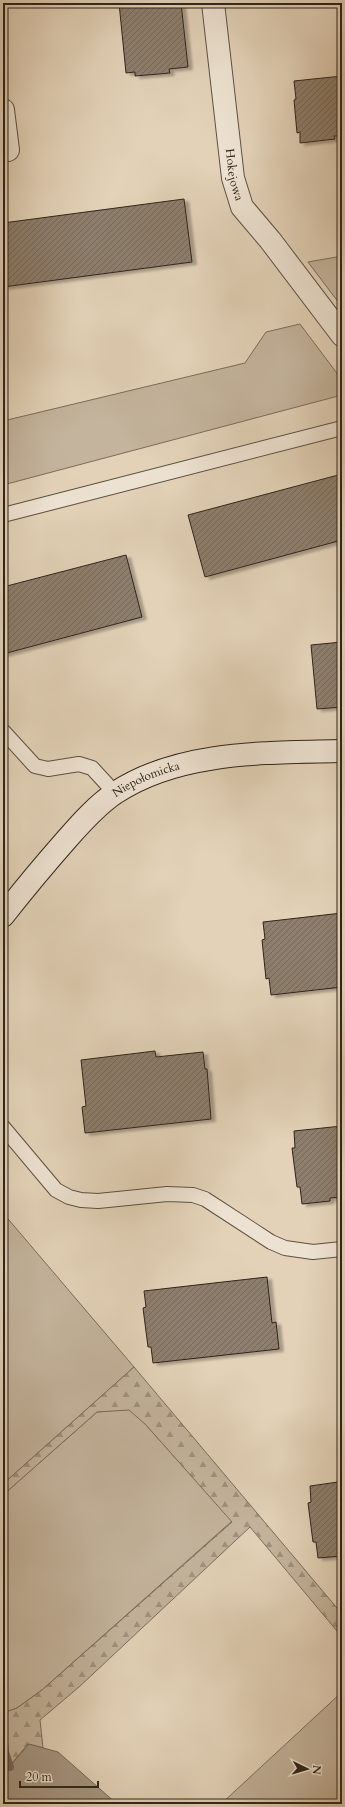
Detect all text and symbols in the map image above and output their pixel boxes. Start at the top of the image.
street label: Hokejowa [222,148,248,204]
street label: Niepołomicka [109,757,182,801]
north arrow [287,1749,327,1789]
scale bar [20,1763,98,1789]
text: N [309,1764,324,1776]
text: 20 m [26,1769,53,1785]

